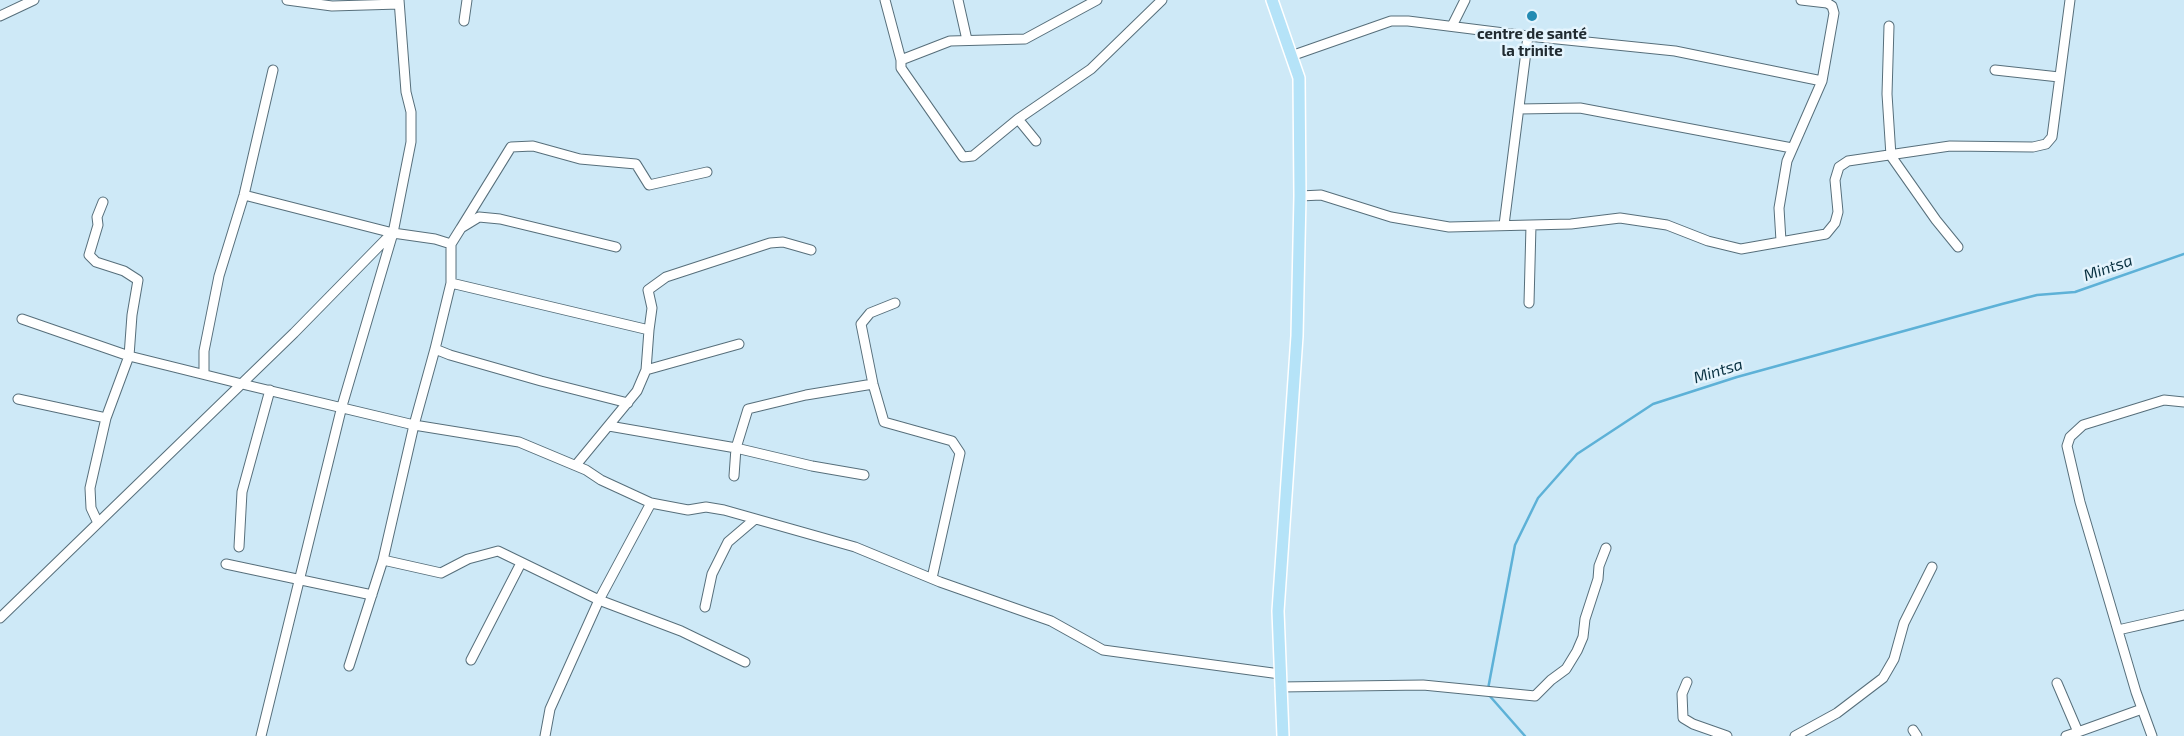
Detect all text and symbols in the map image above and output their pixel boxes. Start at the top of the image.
marker: centre de santé la trinite [1525,9,1539,23]
place label: centre de santé la trinite [1477,25,1587,60]
water label: Mintsa [2081,251,2135,285]
water label: Mintsa [1691,354,1745,388]

